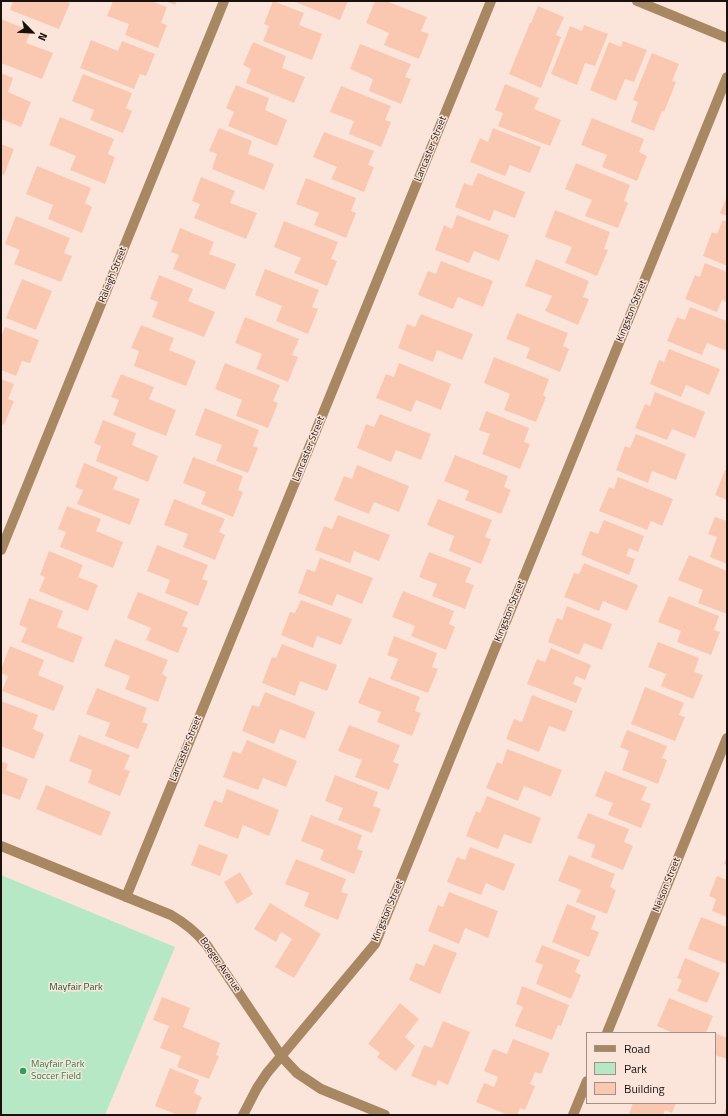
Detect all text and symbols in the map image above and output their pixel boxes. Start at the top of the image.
north arrow [12,12,52,52]
text: N [34,30,52,44]
street label: Lancaster Street [412,115,450,183]
street label: Raleigh Street [96,245,130,305]
street label: Kingston Street [614,279,650,343]
street label: Lancaster Street [290,415,328,483]
street label: Kingston Street [492,579,528,643]
street label: Lancaster Street [167,715,205,783]
street label: Nelson Street [651,856,683,914]
street label: Kingston Street [370,879,406,943]
street label: Boeger Avenue [197,936,243,994]
park label: Mayfair Park [49,982,103,994]
legend [586,1032,716,1104]
text: Road [624,1039,650,1058]
place label: Mayfair Park Soccer Field [31,1059,84,1082]
text: Park [624,1059,647,1078]
marker: Mayfair Park Soccer Field [18,1066,28,1076]
text: Building [624,1079,665,1098]

